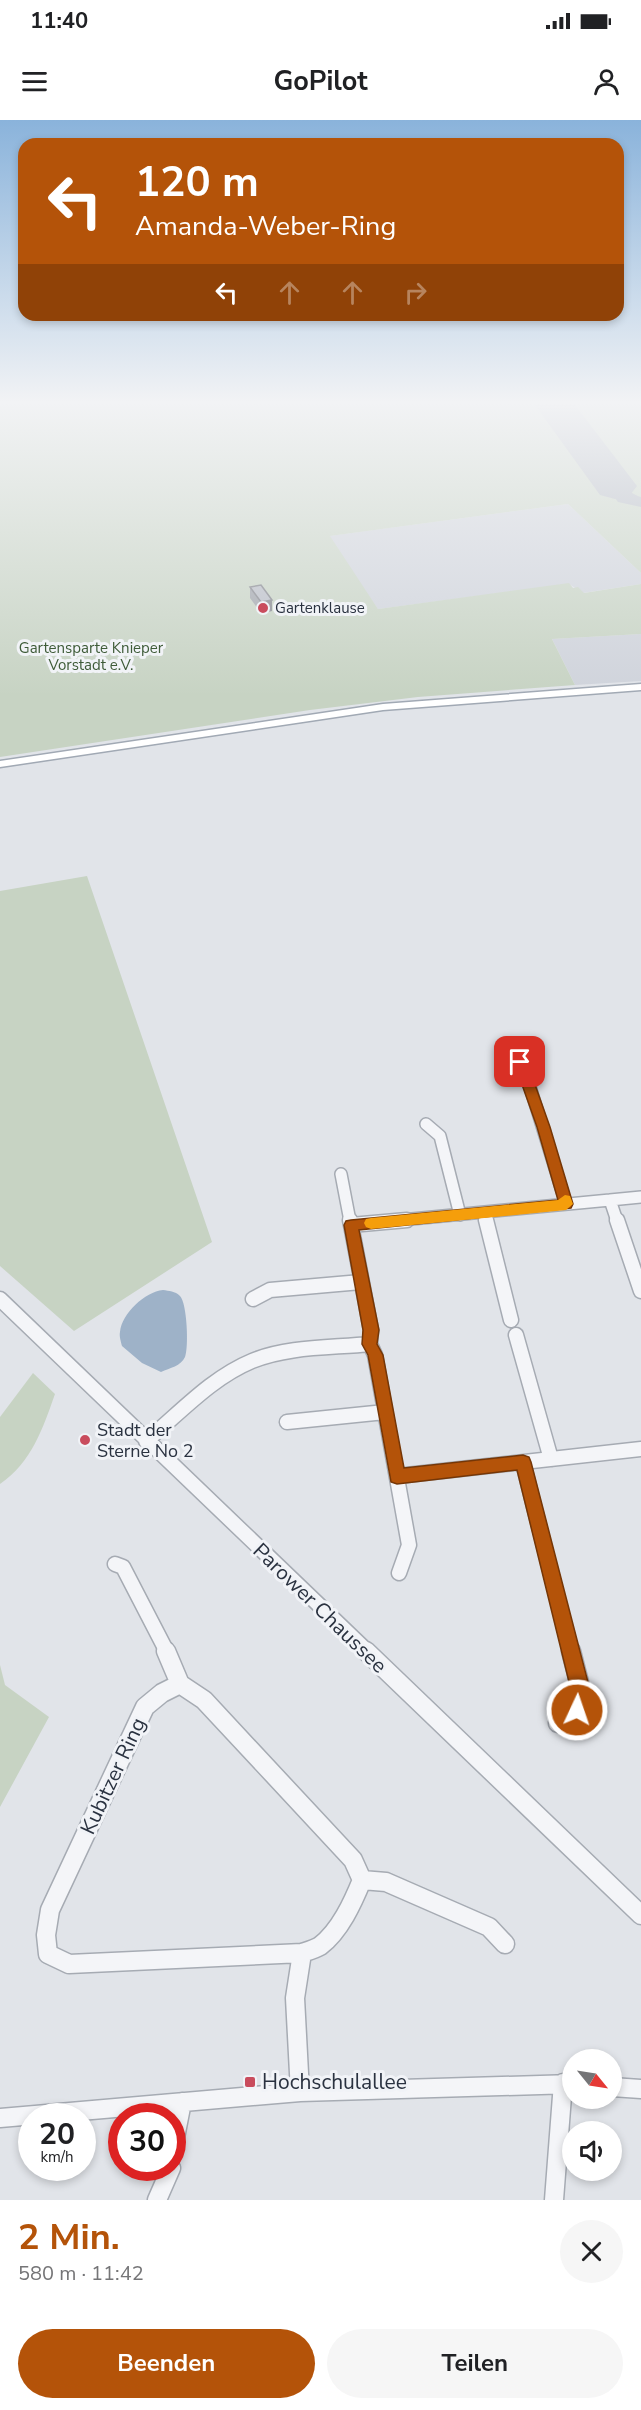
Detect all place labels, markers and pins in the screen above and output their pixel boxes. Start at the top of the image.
place label: Gartenklause [275,598,365,618]
marker: Gartenklause [256,601,270,615]
pin [494,1036,545,1087]
place label: Stadt der Sterne No 2 [97,1418,193,1463]
marker: Stadt der Sterne No 2 [78,1433,92,1447]
place label: Hochschulallee [262,2068,407,2096]
marker: Hochschulallee [243,2075,257,2089]

